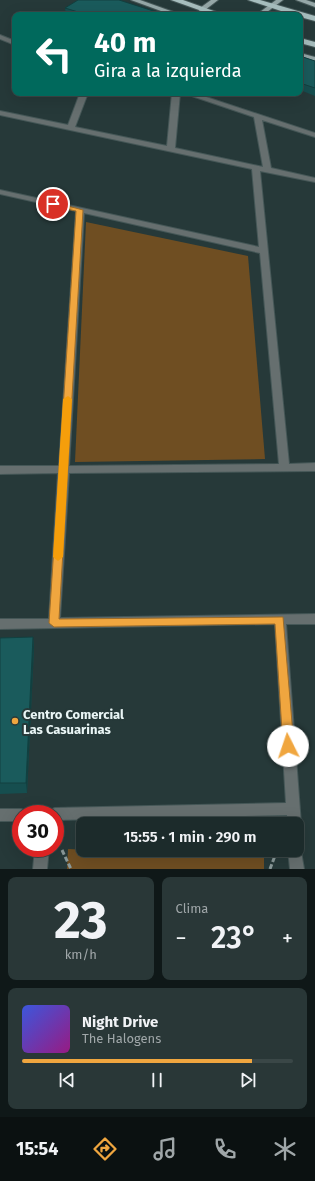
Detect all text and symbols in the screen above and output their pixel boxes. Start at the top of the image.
text: 40 m [94,26,157,59]
icon: left [28,28,80,80]
text: Gira a la izquierda [94,60,242,82]
pin [36,187,70,221]
icon: arrive [42,193,64,215]
place label: Centro Comercial Las Casuarinas [23,707,124,737]
marker: Centro Comercial Las Casuarinas [10,716,20,726]
position arrow [267,725,309,767]
speed limit sign: 30 [12,805,64,857]
text: 15:55 · 1 min · 290 m [123,828,257,846]
text: 23 [54,889,108,952]
text: Clima [176,901,208,916]
text: 23° [211,920,257,956]
text: − [176,925,187,952]
text: + [282,925,293,952]
text: km/h [65,947,97,962]
text: Night Drive [82,1013,158,1031]
text: The Halogens [82,1031,161,1046]
icon: previous [56,1069,78,1091]
icon: pause [146,1069,168,1091]
icon: next [237,1069,259,1091]
icon: directions [91,1135,119,1163]
icon: music [151,1135,179,1163]
icon: phone [211,1135,239,1163]
icon: climate [271,1135,299,1163]
text: 15:54 [16,1138,58,1160]

